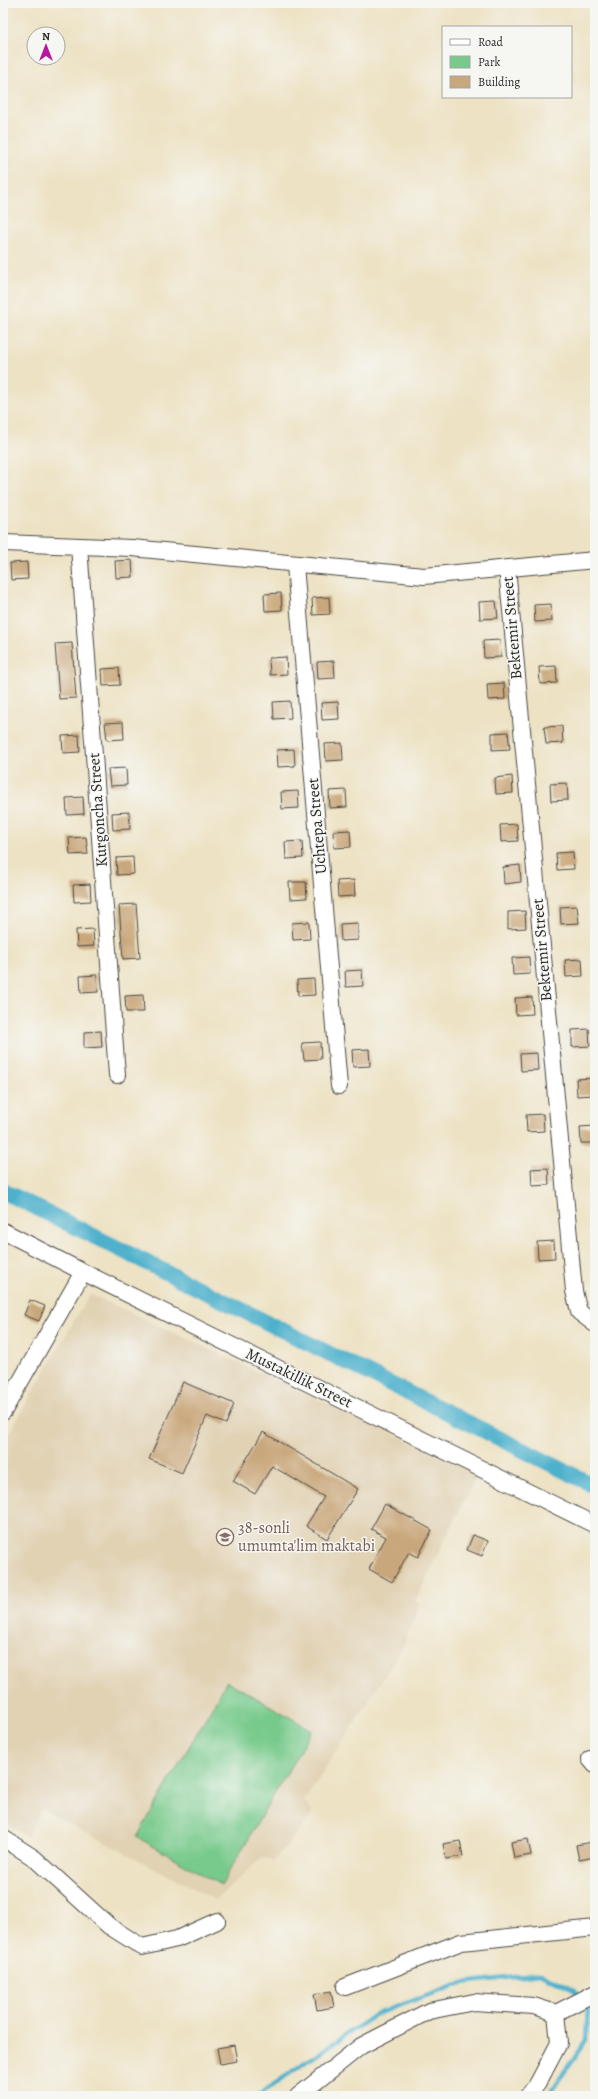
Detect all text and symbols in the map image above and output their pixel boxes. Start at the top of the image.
north arrow [26,26,66,66]
legend [442,26,572,98]
text: N [42,29,50,44]
text: Road [478,34,504,50]
text: Park [478,54,501,70]
text: Building [478,74,520,90]
street label: Bektemir Street [497,576,527,680]
street label: Kurgoncha Street [83,752,113,868]
street label: Uchtepa Street [302,777,332,875]
street label: Bektemir Street [527,898,557,1002]
street label: Mustakillik Street [242,1343,356,1413]
place label: 38-sonli umumta'lim maktabi [238,1517,375,1557]
school or university icon: 38-sonli umumta'lim maktabi [215,1527,235,1547]

